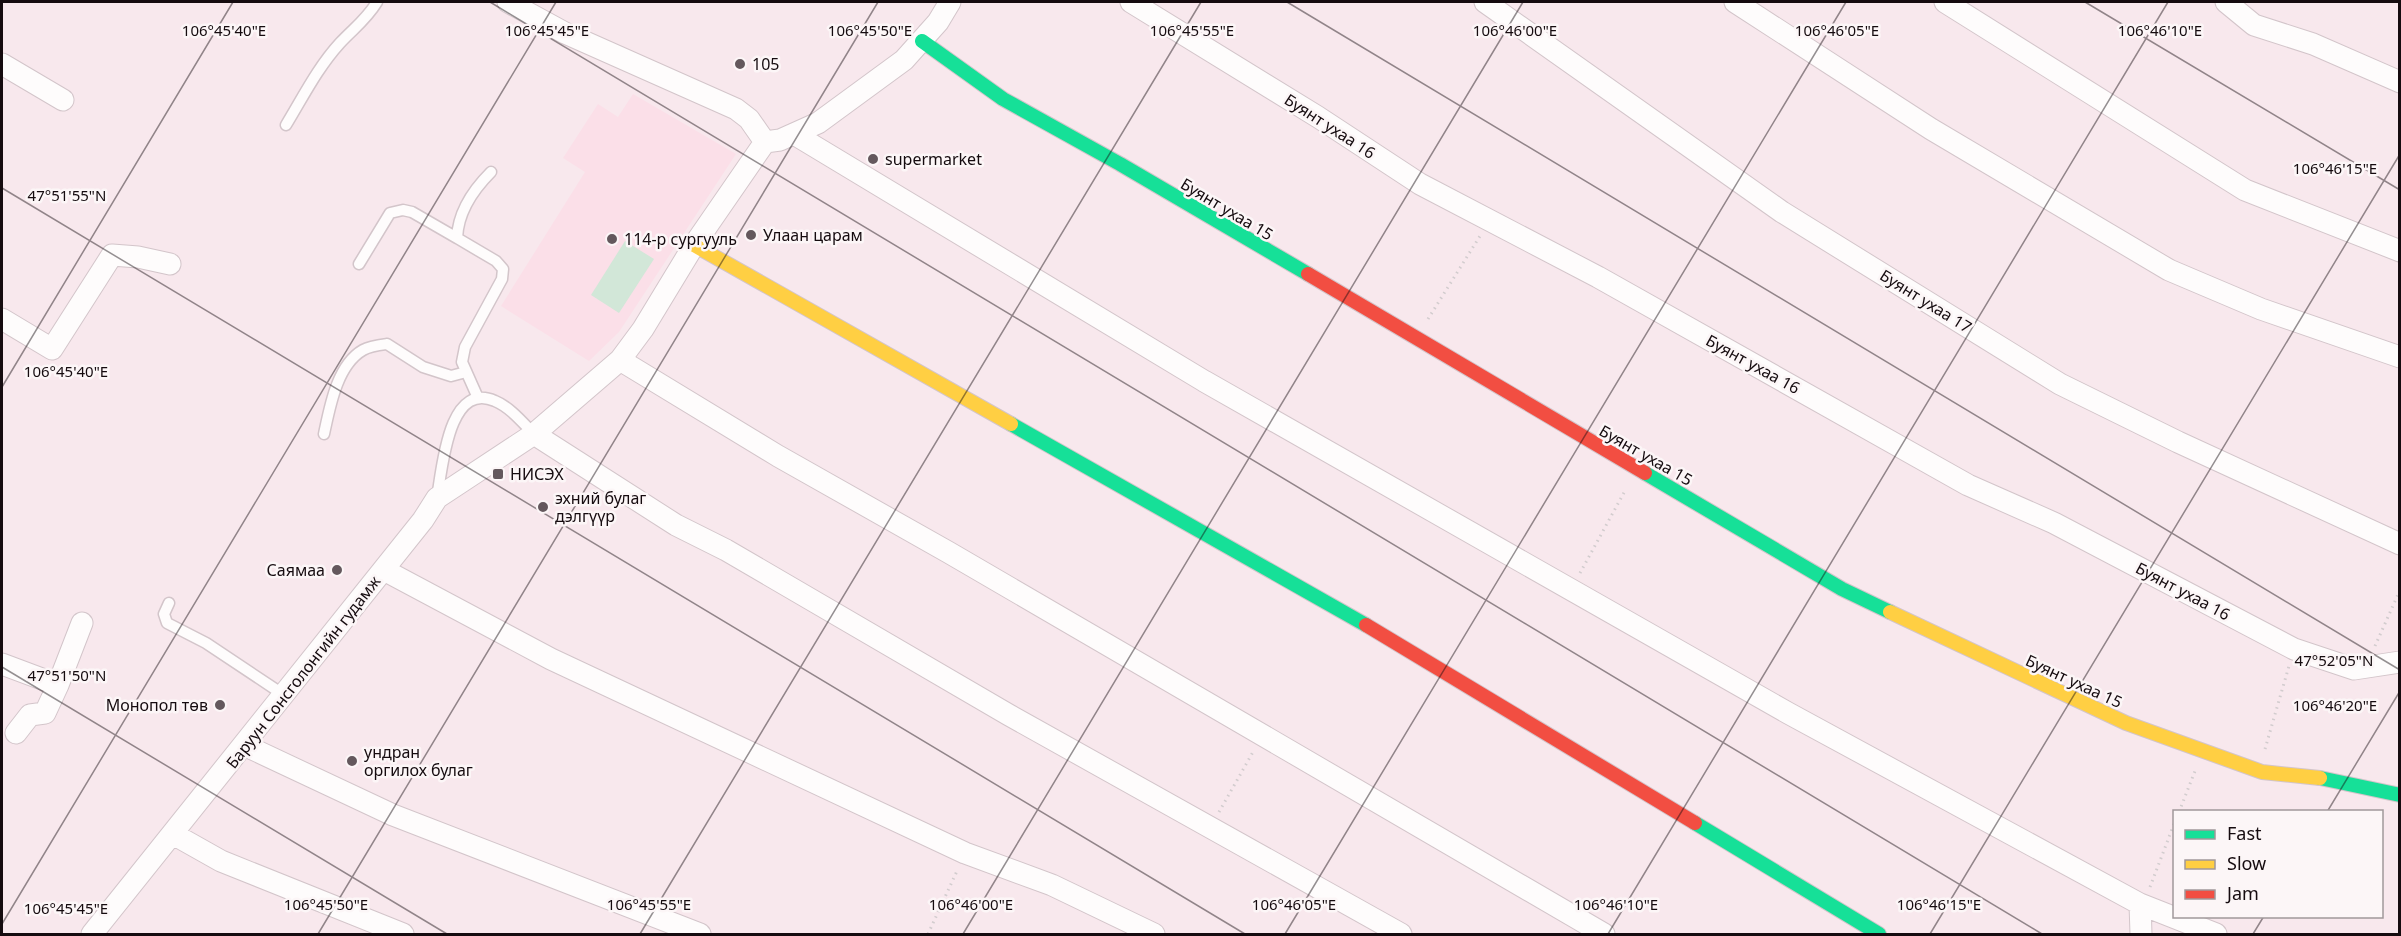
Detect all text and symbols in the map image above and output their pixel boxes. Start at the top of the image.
text: 106°45'40"E [182,20,266,40]
text: 106°45'45"E [505,20,589,40]
text: 106°45'50"E [828,20,912,40]
text: 106°45'55"E [1150,20,1234,40]
text: 106°46'00"E [1473,20,1557,40]
text: 106°46'05"E [1795,20,1879,40]
text: 106°46'10"E [2118,20,2202,40]
place label: 105 [752,53,779,75]
marker: 105 [733,57,747,71]
street label: Буянт ухаа 16 [1280,88,1380,164]
place label: supermarket [885,148,982,170]
marker: supermarket [866,152,880,166]
text: 106°46'15"E [2293,158,2377,178]
street label: Буянт ухаа 15 [1177,173,1277,245]
text: 47°51'55"N [28,185,106,205]
place label: Улаан царам [763,224,863,246]
place label: 114-р сургууль [624,228,737,250]
marker: Улаан царам [744,228,758,242]
marker: 114-р сургууль [605,232,619,246]
street label: Буянт ухаа 17 [1876,264,1976,338]
street label: Буянт ухаа 16 [1702,329,1804,399]
text: 106°45'40"E [24,361,108,381]
street label: Буянт ухаа 15 [1595,419,1697,491]
place label: НИСЭХ [510,463,564,485]
marker: НИСЭХ [491,467,505,481]
place label: эхний булаг дэлгүүр [555,487,646,527]
marker: эхний булаг дэлгүүр [536,500,550,514]
street label: Буянт ухаа 16 [2132,557,2234,625]
place label: Саямаа [267,559,325,581]
marker: Саямаа [330,563,344,577]
street label: Баруун Сонсголонгийн гудамж [221,570,386,773]
street label: Буянт ухаа 15 [2022,649,2126,713]
text: 47°52'05"N [2295,650,2373,670]
text: 47°51'50"N [28,665,106,685]
place label: Монопол төв [106,694,208,716]
text: 106°46'20"E [2293,695,2377,715]
marker: Монопол төв [213,698,227,712]
place label: ундран оргилох булаг [364,741,473,781]
marker: ундран оргилох булаг [345,754,359,768]
legend [2173,810,2383,918]
text: Fast [2227,821,2262,845]
text: Slow [2227,851,2266,875]
text: Jam [2225,881,2259,905]
text: 106°45'50"E [284,894,368,914]
text: 106°45'55"E [607,894,691,914]
text: 106°46'00"E [929,894,1013,914]
text: 106°46'05"E [1252,894,1336,914]
text: 106°46'10"E [1574,894,1658,914]
text: 106°46'15"E [1897,894,1981,914]
text: 106°45'45"E [24,898,108,918]

